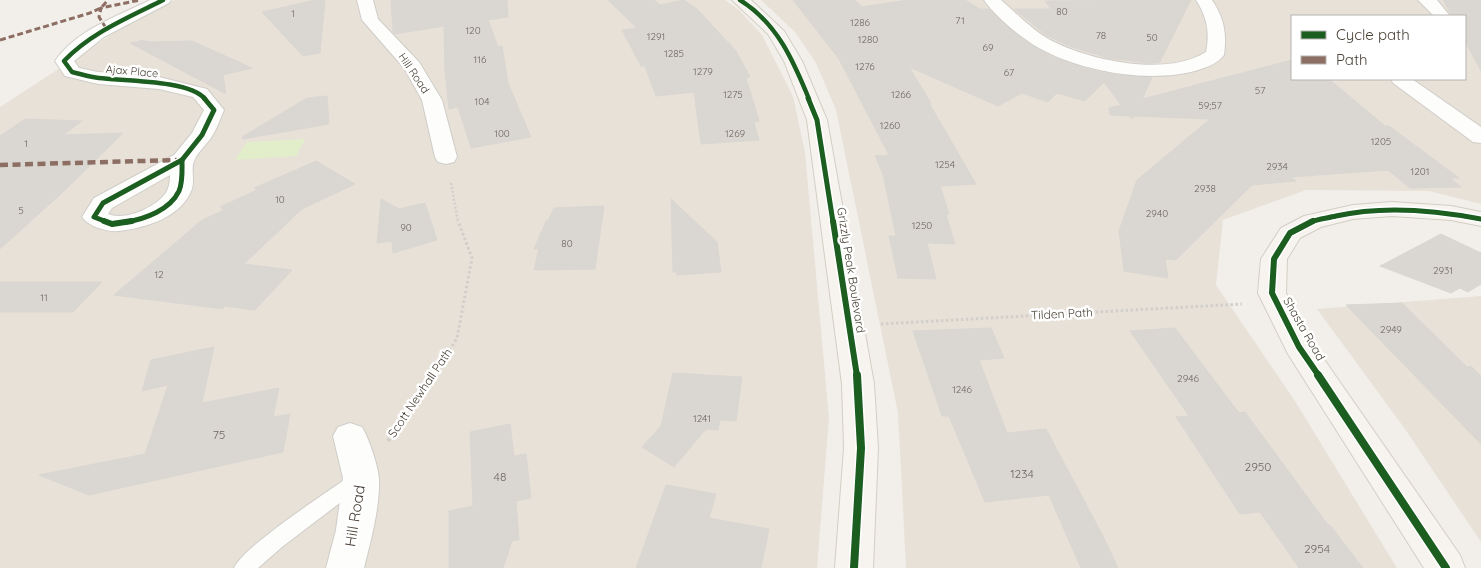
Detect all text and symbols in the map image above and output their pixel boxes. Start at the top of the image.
house number: 80 [1056,5,1068,18]
house number: 1 [291,7,295,20]
house number: 71 [955,14,965,27]
legend [1291,15,1466,80]
house number: 1286 [850,16,871,29]
house number: 120 [465,24,481,37]
text: Cycle path [1336,25,1410,44]
house number: 78 [1096,29,1106,42]
house number: 1291 [647,30,665,43]
house number: 50 [1146,31,1158,44]
house number: 1280 [858,33,878,46]
house number: 69 [983,41,994,54]
house number: 1285 [664,47,684,60]
street label: Hill Road [395,50,433,96]
text: Path [1336,50,1368,69]
house number: 116 [474,53,487,66]
house number: 1276 [855,60,875,73]
street label: Ajax Place [105,62,159,80]
house number: 1279 [693,65,713,78]
house number: 67 [1004,66,1014,79]
house number: 57 [1255,84,1265,97]
house number: 1275 [723,88,743,101]
house number: 1266 [891,88,912,101]
house number: 104 [475,95,489,108]
house number: 59;57 [1198,99,1222,112]
house number: 1260 [880,119,900,132]
house number: 100 [494,127,510,140]
house number: 1269 [725,127,746,140]
house number: 1205 [1371,135,1391,148]
house number: 1 [24,137,28,150]
house number: 1254 [935,158,955,171]
house number: 2934 [1266,160,1288,173]
house number: 1201 [1411,165,1429,178]
house number: 2938 [1194,182,1216,195]
house number: 10 [275,193,285,206]
house number: 5 [18,204,24,217]
street label: Grizzly Peak Boulevard [834,206,869,334]
house number: 2940 [1146,207,1168,220]
house number: 1250 [912,219,932,232]
house number: 90 [400,221,412,234]
house number: 80 [561,237,573,250]
house number: 2931 [1433,264,1453,277]
house number: 12 [154,268,164,281]
house number: 11 [40,291,48,304]
street label: Shasta Road [1280,294,1329,363]
street label: Tilden Path [1031,304,1093,323]
house number: 2949 [1380,323,1402,336]
street label: Scott Newhall Path [384,345,455,440]
house number: 2946 [1177,372,1199,385]
house number: 1246 [952,383,972,396]
house number: 1241 [693,412,711,425]
house number: 75 [213,427,225,442]
house number: 2950 [1244,459,1272,474]
house number: 1234 [1010,466,1034,481]
house number: 48 [494,469,506,484]
street label: Hill Road [340,484,369,548]
house number: 2954 [1304,541,1330,556]

